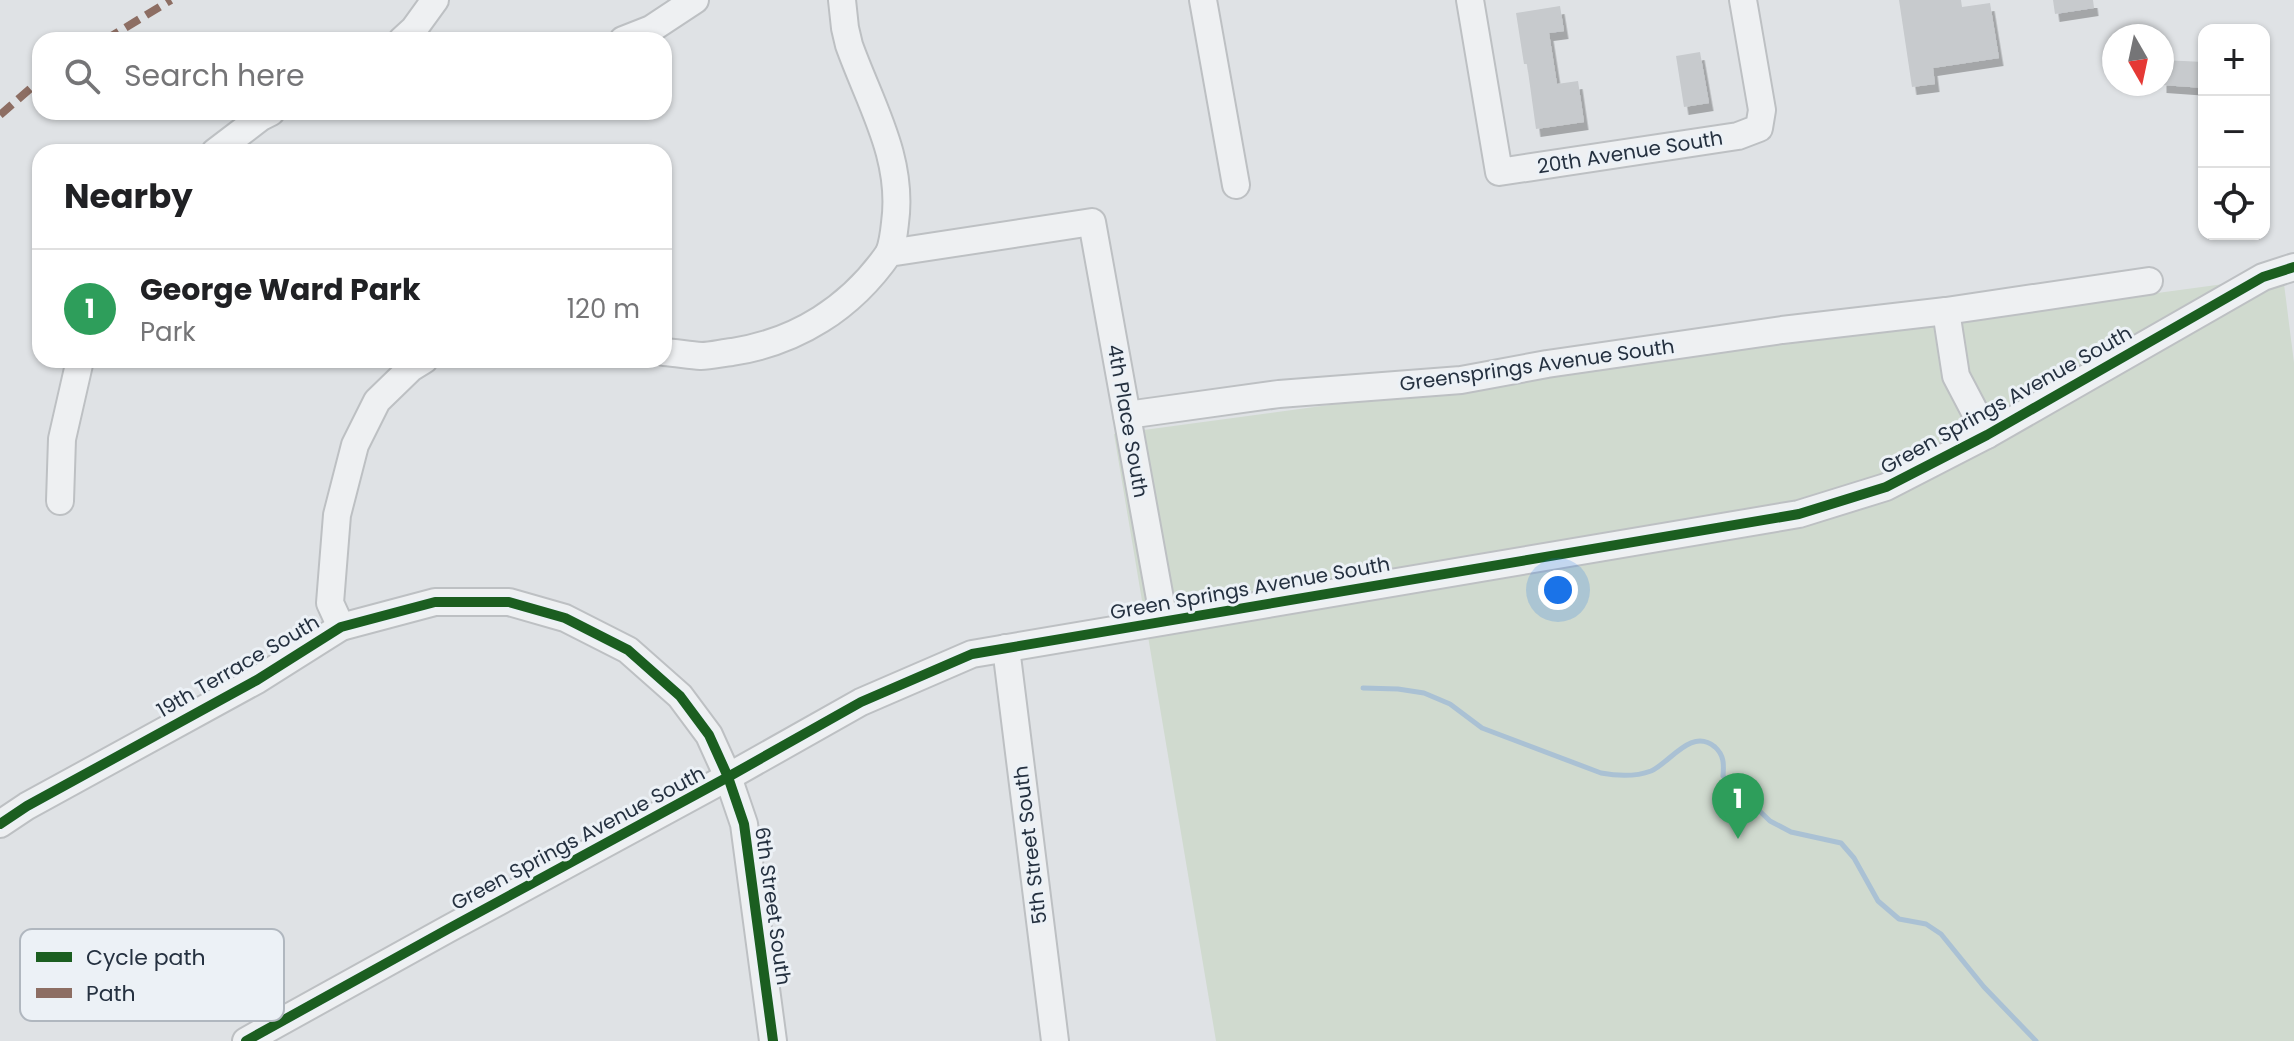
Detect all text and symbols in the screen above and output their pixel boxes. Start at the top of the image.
north arrow [2102,24,2174,96]
map controls [2198,24,2270,240]
button: + [2198,24,2270,96]
search box [32,32,672,120]
icon: search [60,54,104,98]
text: Search here [124,54,305,97]
button: − [2198,96,2270,168]
street label: 20th Avenue South [1535,124,1725,180]
button: locate [2198,168,2270,240]
text: Nearby [64,172,193,220]
text: George Ward Park [140,268,420,311]
text: 1 [85,291,95,327]
text: 120 m [567,291,640,327]
text: Park [140,314,196,350]
street label: Green Springs Avenue South [1875,319,2137,481]
street label: Greensprings Avenue South [1398,332,1676,398]
street label: 4th Place South [1101,342,1155,500]
street label: Green Springs Avenue South [1108,550,1392,626]
your location [1538,570,1578,610]
street label: 19th Terrace South [152,608,324,724]
street label: Green Springs Avenue South [446,759,710,917]
street label: 5th Street South [1006,764,1054,926]
pin: 1 [1712,773,1764,839]
street label: 6th Street South [748,825,798,987]
legend [20,929,284,1021]
text: Cycle path [86,942,205,973]
text: Path [86,978,136,1009]

